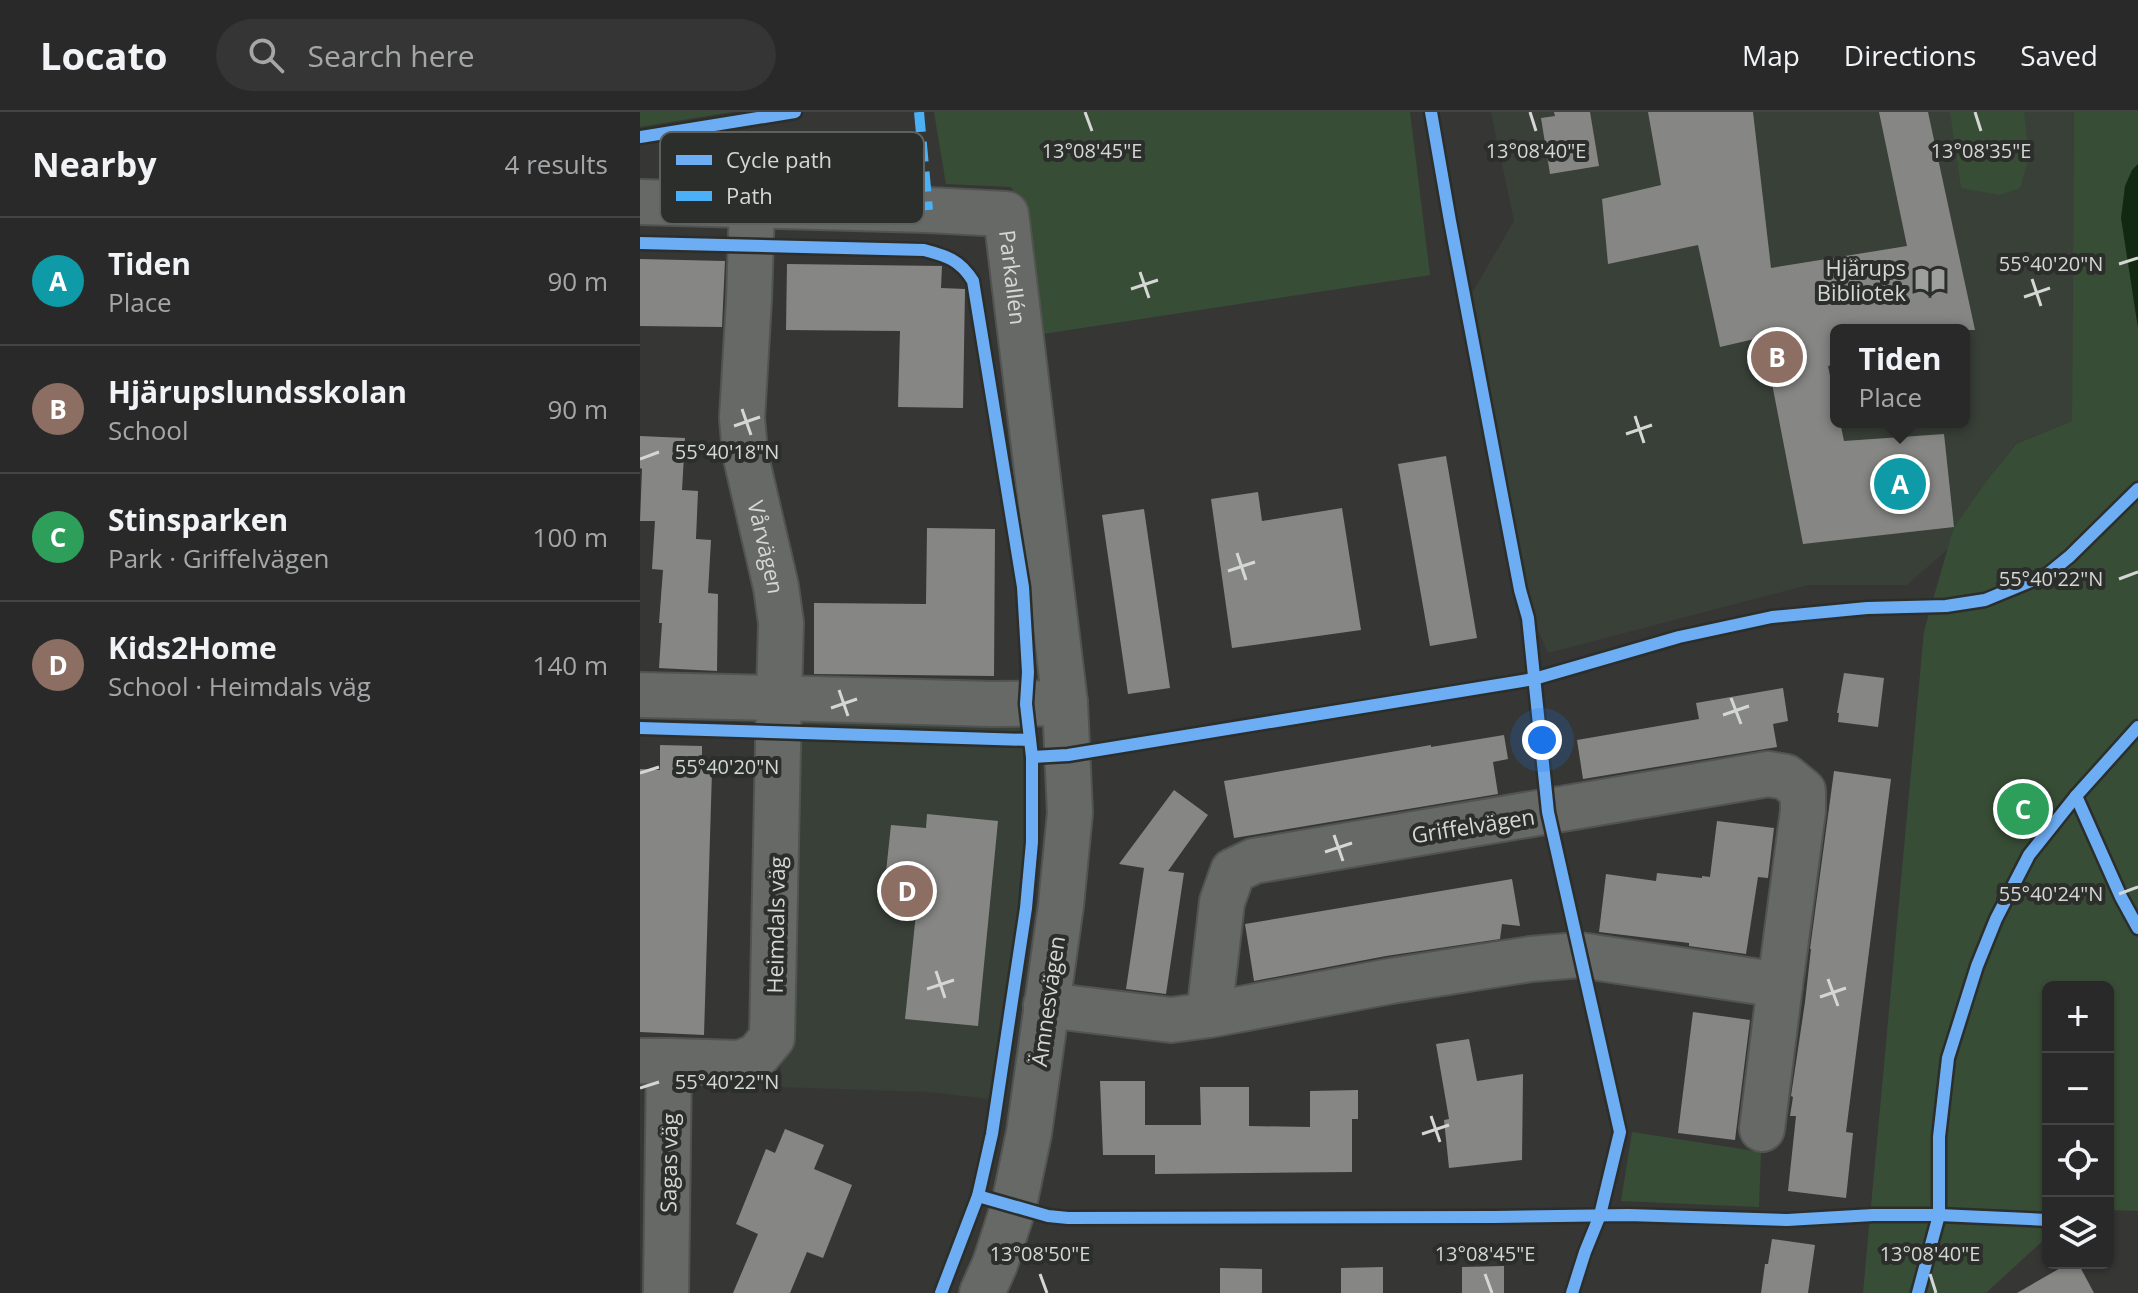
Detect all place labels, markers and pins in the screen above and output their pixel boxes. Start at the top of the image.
place label: Hjärups Bibliotek [1817,252,1906,307]
library icon: Hjärups Bibliotek [1913,263,1947,297]
pin: B [1751,327,1803,387]
pin: A [1874,454,1926,514]
pin: C [1997,779,2049,839]
pin: D [881,861,933,921]

